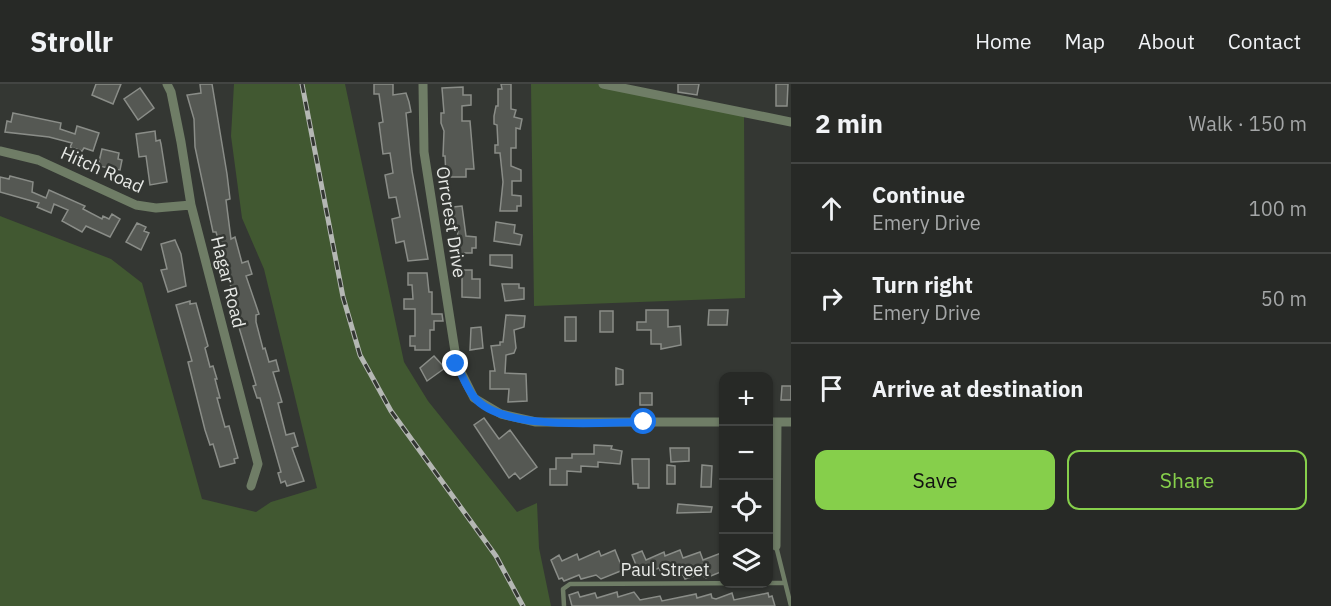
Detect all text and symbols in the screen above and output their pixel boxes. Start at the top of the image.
text: Strollr [30,23,113,60]
text: Home [975,27,1032,55]
text: Map [1065,27,1105,55]
text: About [1138,27,1195,55]
text: Contact [1228,27,1301,55]
text: 2 min [815,106,883,140]
text: Walk · 150 m [1189,110,1307,137]
street label: Hitch Road [57,141,147,198]
street label: Orrcrest Drive [431,165,472,279]
text: Continue [872,180,965,209]
icon: ahead [815,192,848,225]
text: 100 m [1249,195,1307,222]
text: Emery Drive [872,209,981,236]
street label: Hagar Road [206,234,251,330]
text: Turn right [872,270,973,299]
icon: right [815,282,848,315]
text: 50 m [1261,285,1307,312]
text: Emery Drive [872,299,981,326]
route end [442,350,468,376]
map controls [719,372,773,588]
button: + [719,372,773,426]
icon: arrive [815,372,848,405]
text: Arrive at destination [872,374,1083,403]
route start [630,408,656,434]
button: − [719,426,773,480]
button: Save [815,450,1055,510]
button: Share [1067,450,1307,510]
button: locate [719,480,773,534]
button: layers [719,534,773,588]
street label: Paul Street [620,558,710,581]

